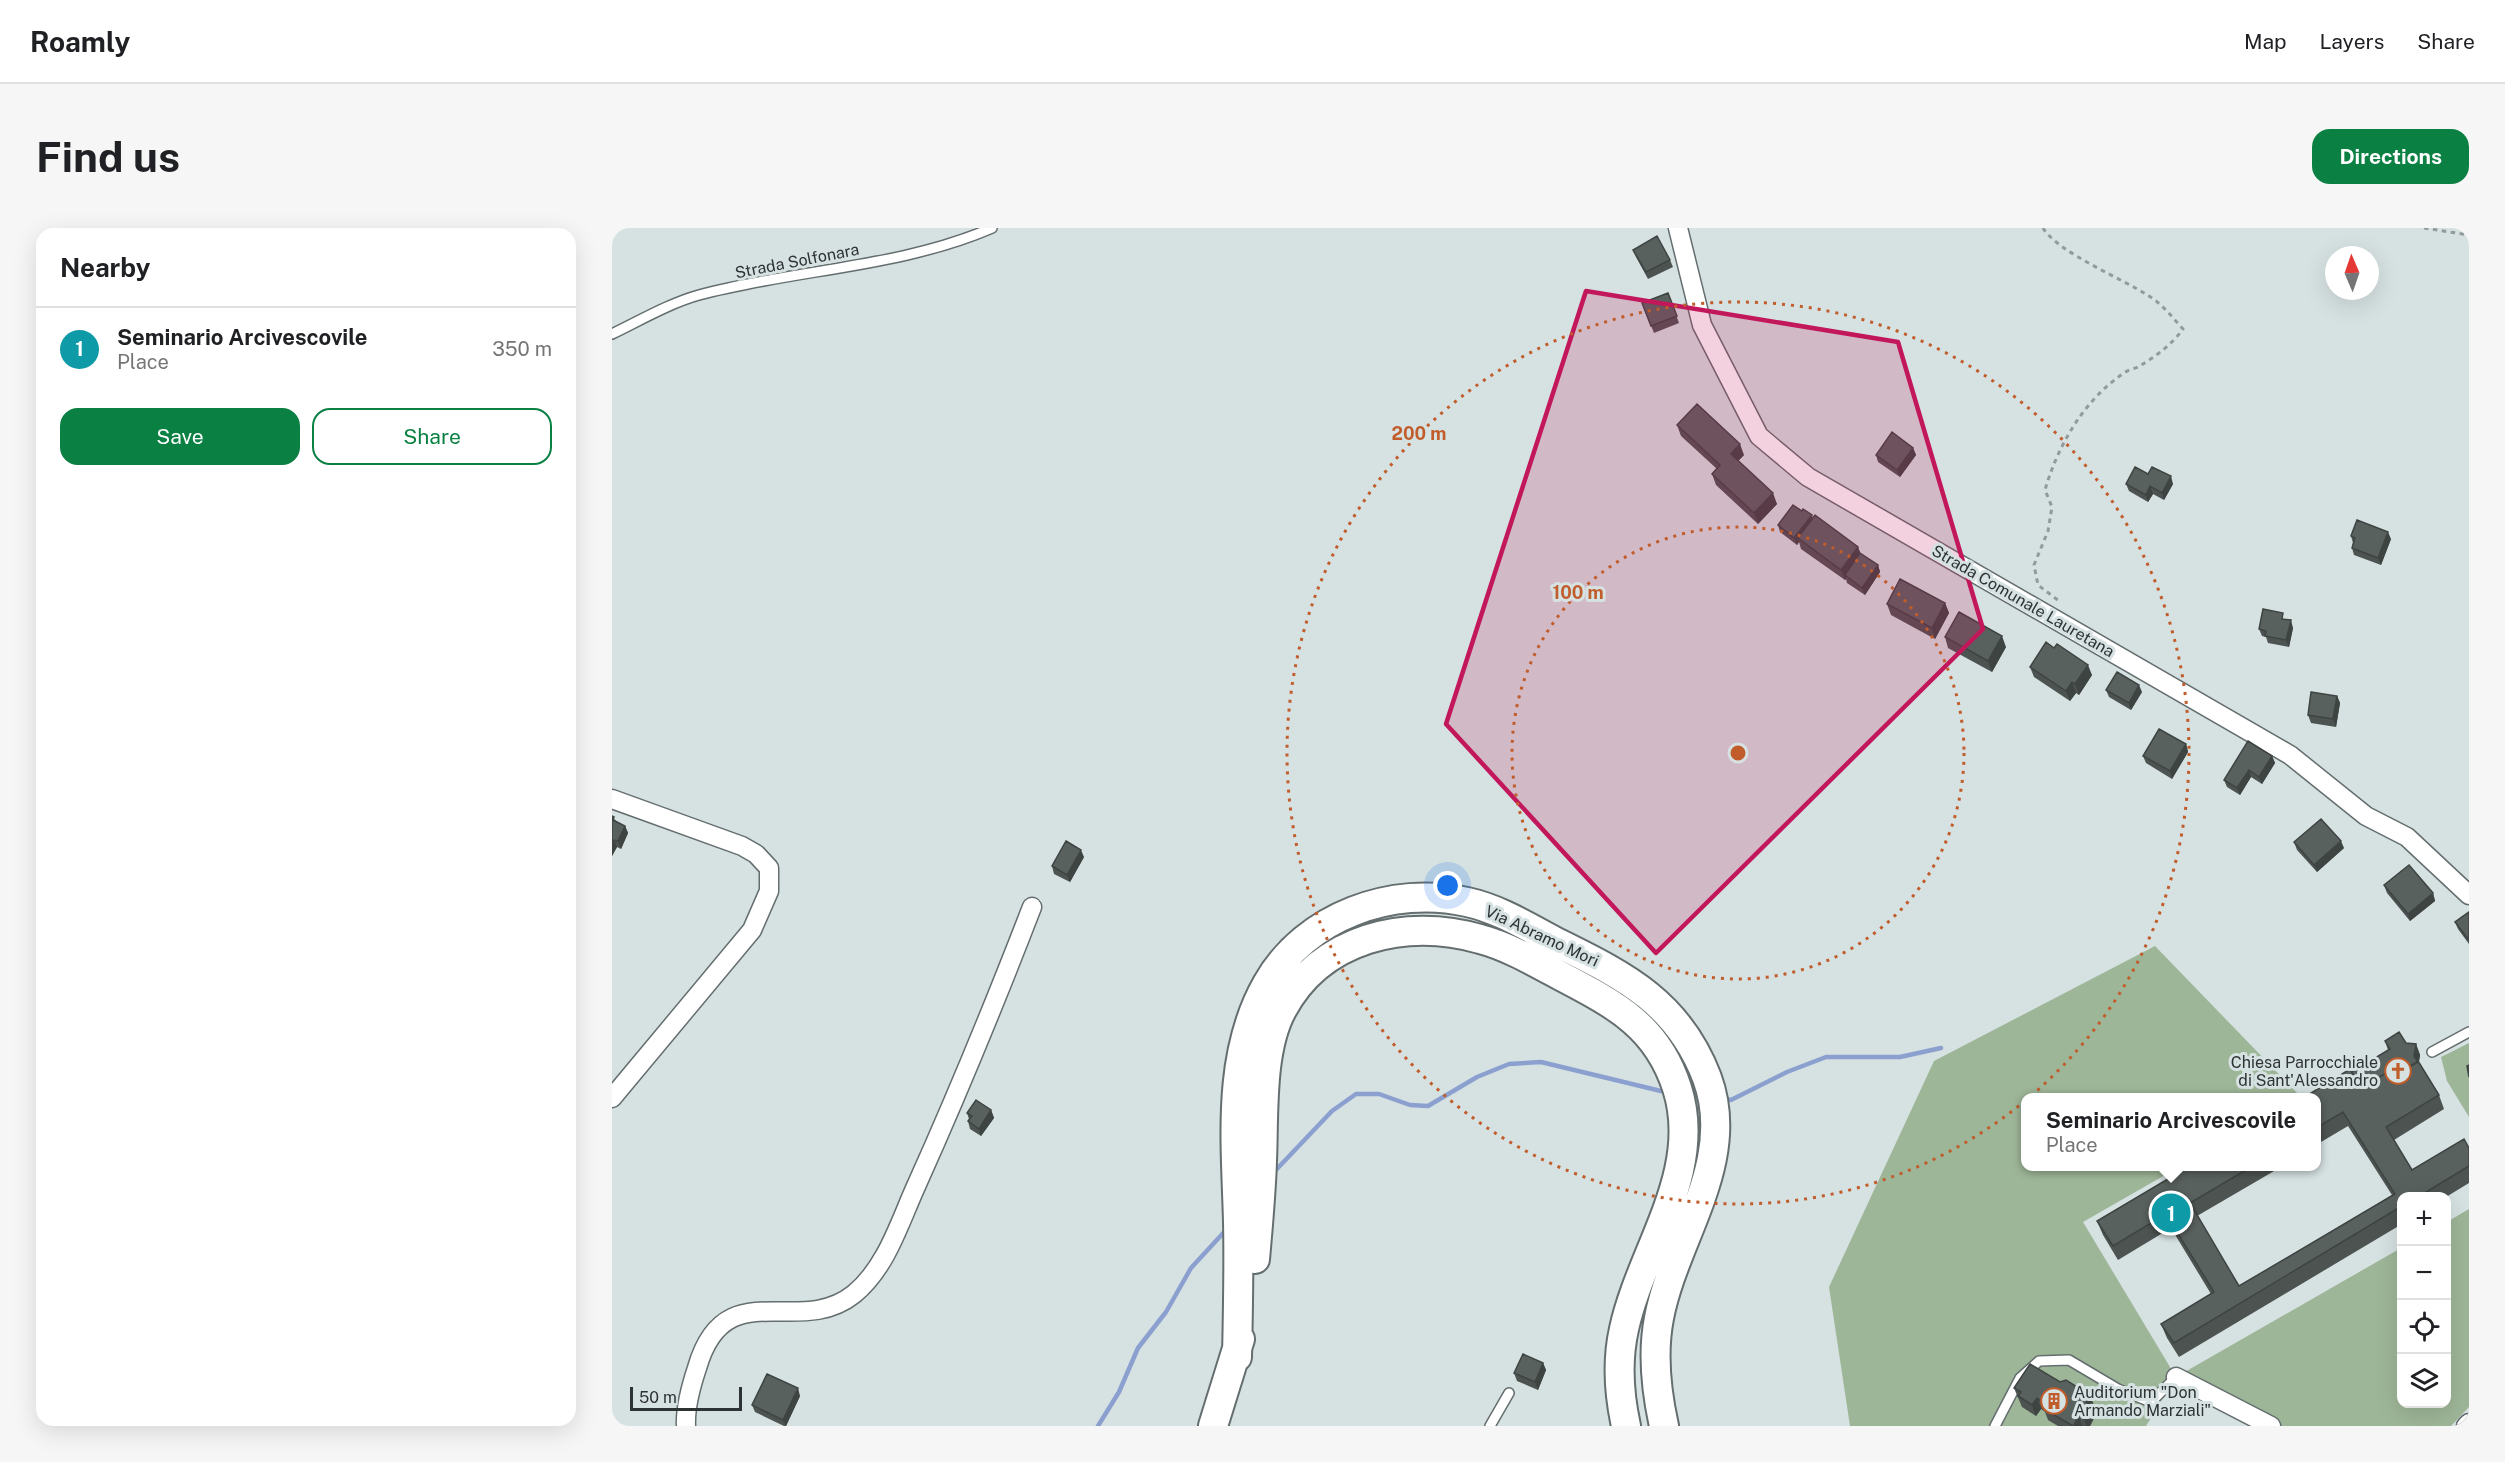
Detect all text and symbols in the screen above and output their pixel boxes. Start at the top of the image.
text: Roamly [30,25,130,58]
text: Map [2244,29,2287,54]
text: Layers [2320,29,2384,54]
text: Share [2417,29,2475,54]
button: Directions [2312,129,2469,184]
text: Find us [36,132,180,181]
street label: Strada Solfonara [733,240,861,282]
north arrow [2325,246,2379,300]
text: Nearby [60,252,150,283]
text: Seminario Arcivescovile [117,324,368,350]
text: 1 [75,337,84,361]
text: 350 m [492,337,552,361]
text: Place [117,350,169,374]
button: Save [60,408,300,465]
button: Share [312,408,552,465]
text: 200 m [1392,423,1446,444]
street label: Strada Comunale Lauretana [1928,541,2118,661]
text: 100 m [1552,582,1604,603]
centre of rings [1728,743,1748,763]
your location [1433,871,1462,900]
street label: Via Abramo Mori [1482,901,1602,971]
place label: Chiesa Parrocchiale di Sant'Alessandro [2231,1053,2378,1090]
church icon: Chiesa Parrocchiale di Sant'Alessandro [2383,1056,2413,1086]
popup [2021,1093,2321,1171]
text: Seminario Arcivescovile [2046,1107,2296,1133]
text: Place [2046,1133,2098,1157]
pin: 1 [2152,1190,2190,1236]
map controls [2397,1192,2451,1408]
button: + [2397,1192,2451,1246]
button: − [2397,1246,2451,1300]
button: locate [2397,1300,2451,1354]
button: layers [2397,1354,2451,1408]
place label: Auditorium "Don Armando Marziali" [2074,1383,2211,1420]
scale bar [630,1384,742,1412]
building icon: Auditorium "Don Armando Marziali" [2039,1386,2069,1416]
text: 50 m [639,1388,677,1407]

